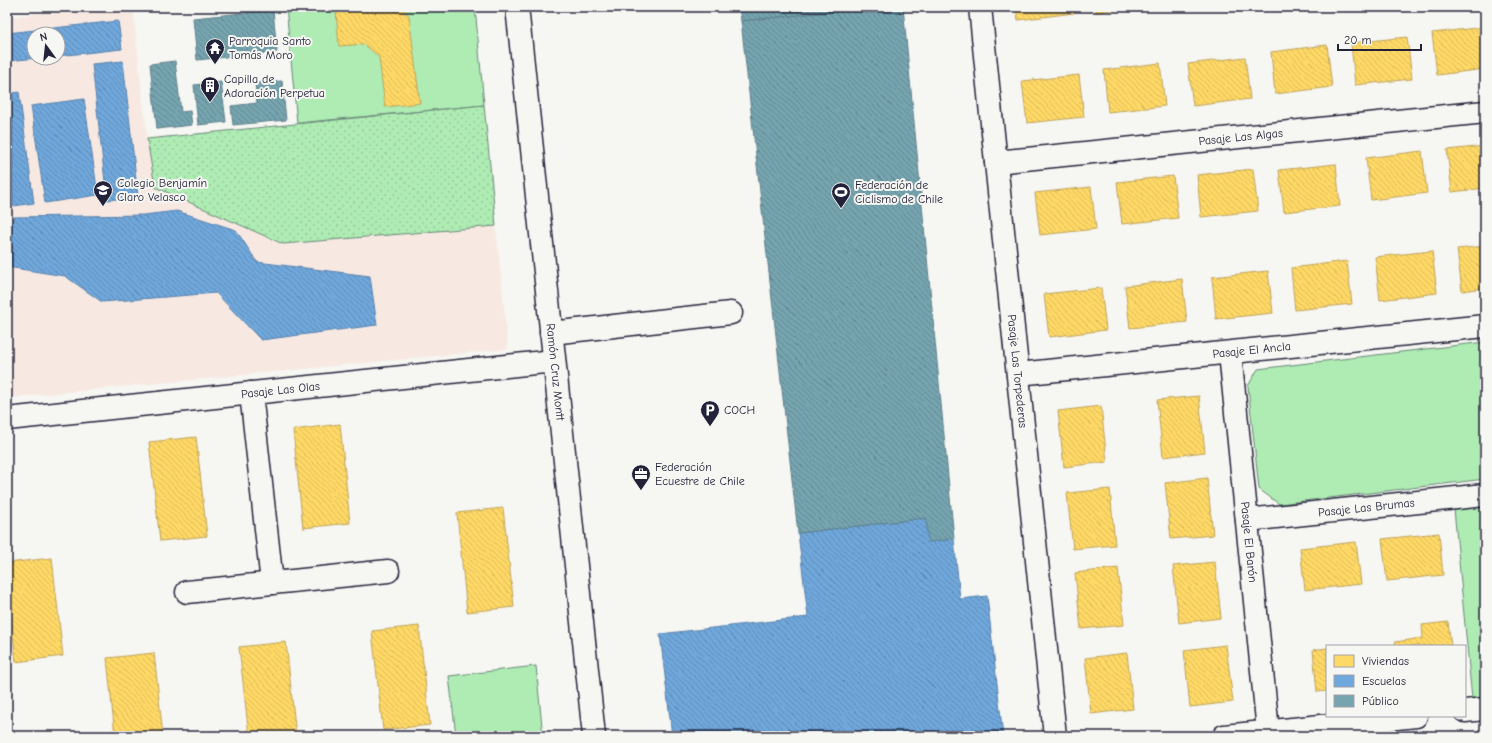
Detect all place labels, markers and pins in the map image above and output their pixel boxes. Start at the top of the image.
place label: Parroquia Santo Tomás Moro [229,34,311,62]
temple icon: Parroquia Santo Tomás Moro [204,37,226,65]
place label: Capilla de Adoración Perpetua [224,72,325,100]
building icon: Capilla de Adoración Perpetua [199,75,221,103]
place label: Colegio Benjamín Claro Velasco [117,176,207,204]
place label: Federación de Ciclismo de Chile [855,178,943,206]
school or university icon: Colegio Benjamín Claro Velasco [92,179,114,207]
sports icon: Federación de Ciclismo de Chile [830,181,852,209]
parking icon: COCH [699,399,721,427]
place label: COCH [724,403,755,417]
place label: Federación Ecuestre de Chile [655,460,745,488]
office icon: Federación Ecuestre de Chile [630,463,652,491]

